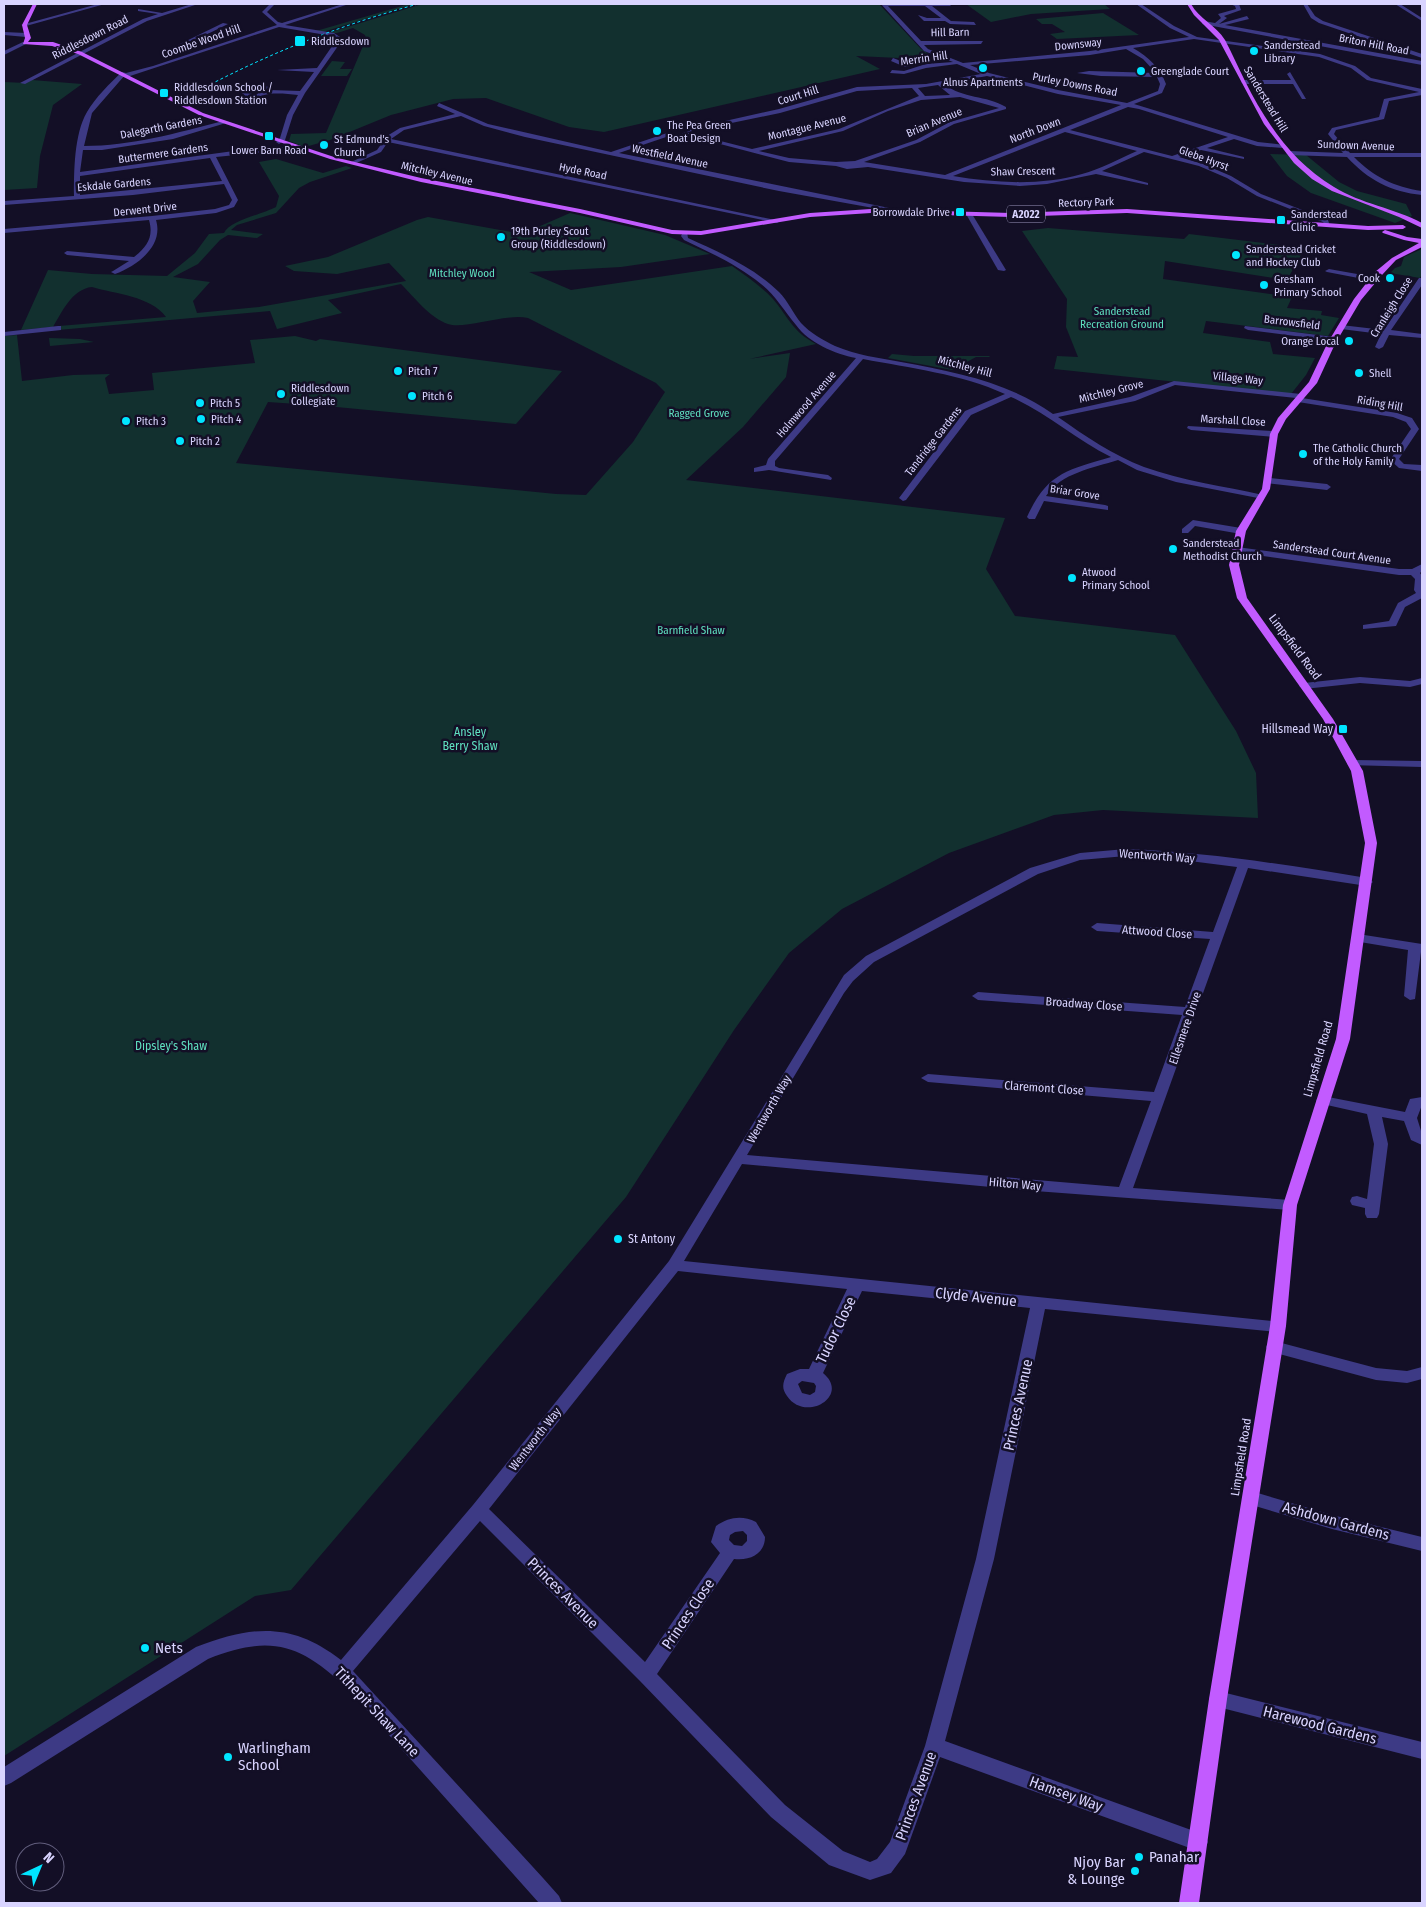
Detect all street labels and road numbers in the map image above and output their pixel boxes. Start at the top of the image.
street label: Riddlesdown Road [50,13,130,62]
street label: Coombe Wood Hill [160,22,242,61]
street label: Hill Barn [930,26,970,39]
street label: Briton Hill Road [1338,31,1410,58]
street label: Downsway [1054,36,1102,53]
street label: Merrin Hill [900,49,948,68]
street label: Sanderstead Hill [1241,64,1290,134]
street label: Purley Downs Road [1031,70,1118,99]
street label: Court Hill [776,83,820,108]
street label: Brian Avenue [904,105,964,140]
street label: Montague Avenue [767,111,848,143]
street label: Dalegarth Gardens [119,113,203,142]
street label: North Down [1008,115,1062,146]
street label: Sundown Avenue [1317,138,1395,153]
street label: Buttermere Gardens [117,141,209,166]
street label: Westfield Avenue [631,142,709,171]
street label: Glebe Hyrst [1177,143,1231,174]
street label: Mitchley Avenue [400,159,474,188]
street label: Hyde Road [558,161,608,182]
street label: Shaw Crescent [991,164,1056,179]
street label: Eskdale Gardens [77,175,152,194]
street label: Rectory Park [1058,195,1115,210]
street label: Derwent Drive [113,200,177,219]
road number: A2022 [1007,205,1045,222]
street label: Cranleigh Close [1368,275,1415,340]
street label: Barrowsfield [1263,313,1321,332]
street label: Mitchley Hill [936,353,993,380]
street label: Holmwood Avenue [774,368,839,440]
street label: Village Way [1212,369,1264,388]
street label: Mitchley Grove [1077,377,1145,406]
street label: Riding Hill [1356,393,1404,414]
street label: Tandridge Gardens [902,404,965,478]
street label: Marshall Close [1200,412,1266,429]
street label: Briar Grove [1049,482,1101,503]
street label: Sanderstead Court Avenue [1272,538,1392,567]
street label: Limpsfield Road [1266,611,1324,683]
street label: Wentworth Way [1119,846,1196,866]
street label: Attwood Close [1121,923,1193,941]
street label: Ellesmere Drive [1166,990,1204,1066]
street label: Broadway Close [1045,994,1123,1014]
street label: Limpsfield Road [1300,1019,1336,1099]
street label: Wentworth Way [744,1072,794,1145]
street label: Claremont Close [1004,1078,1084,1098]
street label: Hilton Way [988,1175,1042,1193]
street label: Clyde Avenue [934,1284,1018,1310]
street label: Tudor Close [812,1294,860,1366]
street label: Princes Avenue [1000,1358,1036,1452]
street label: Wentworth Way [506,1404,564,1473]
street label: Limpsfield Road [1228,1417,1254,1497]
street label: Ashdown Gardens [1281,1498,1391,1544]
street label: Princes Avenue [524,1554,602,1632]
street label: Princes Close [658,1575,718,1653]
street label: Tithepit Shaw Lane [331,1663,423,1761]
street label: Harewood Gardens [1261,1702,1379,1748]
street label: Princes Avenue [892,1749,940,1843]
street label: Hamsey Way [1027,1772,1105,1816]

